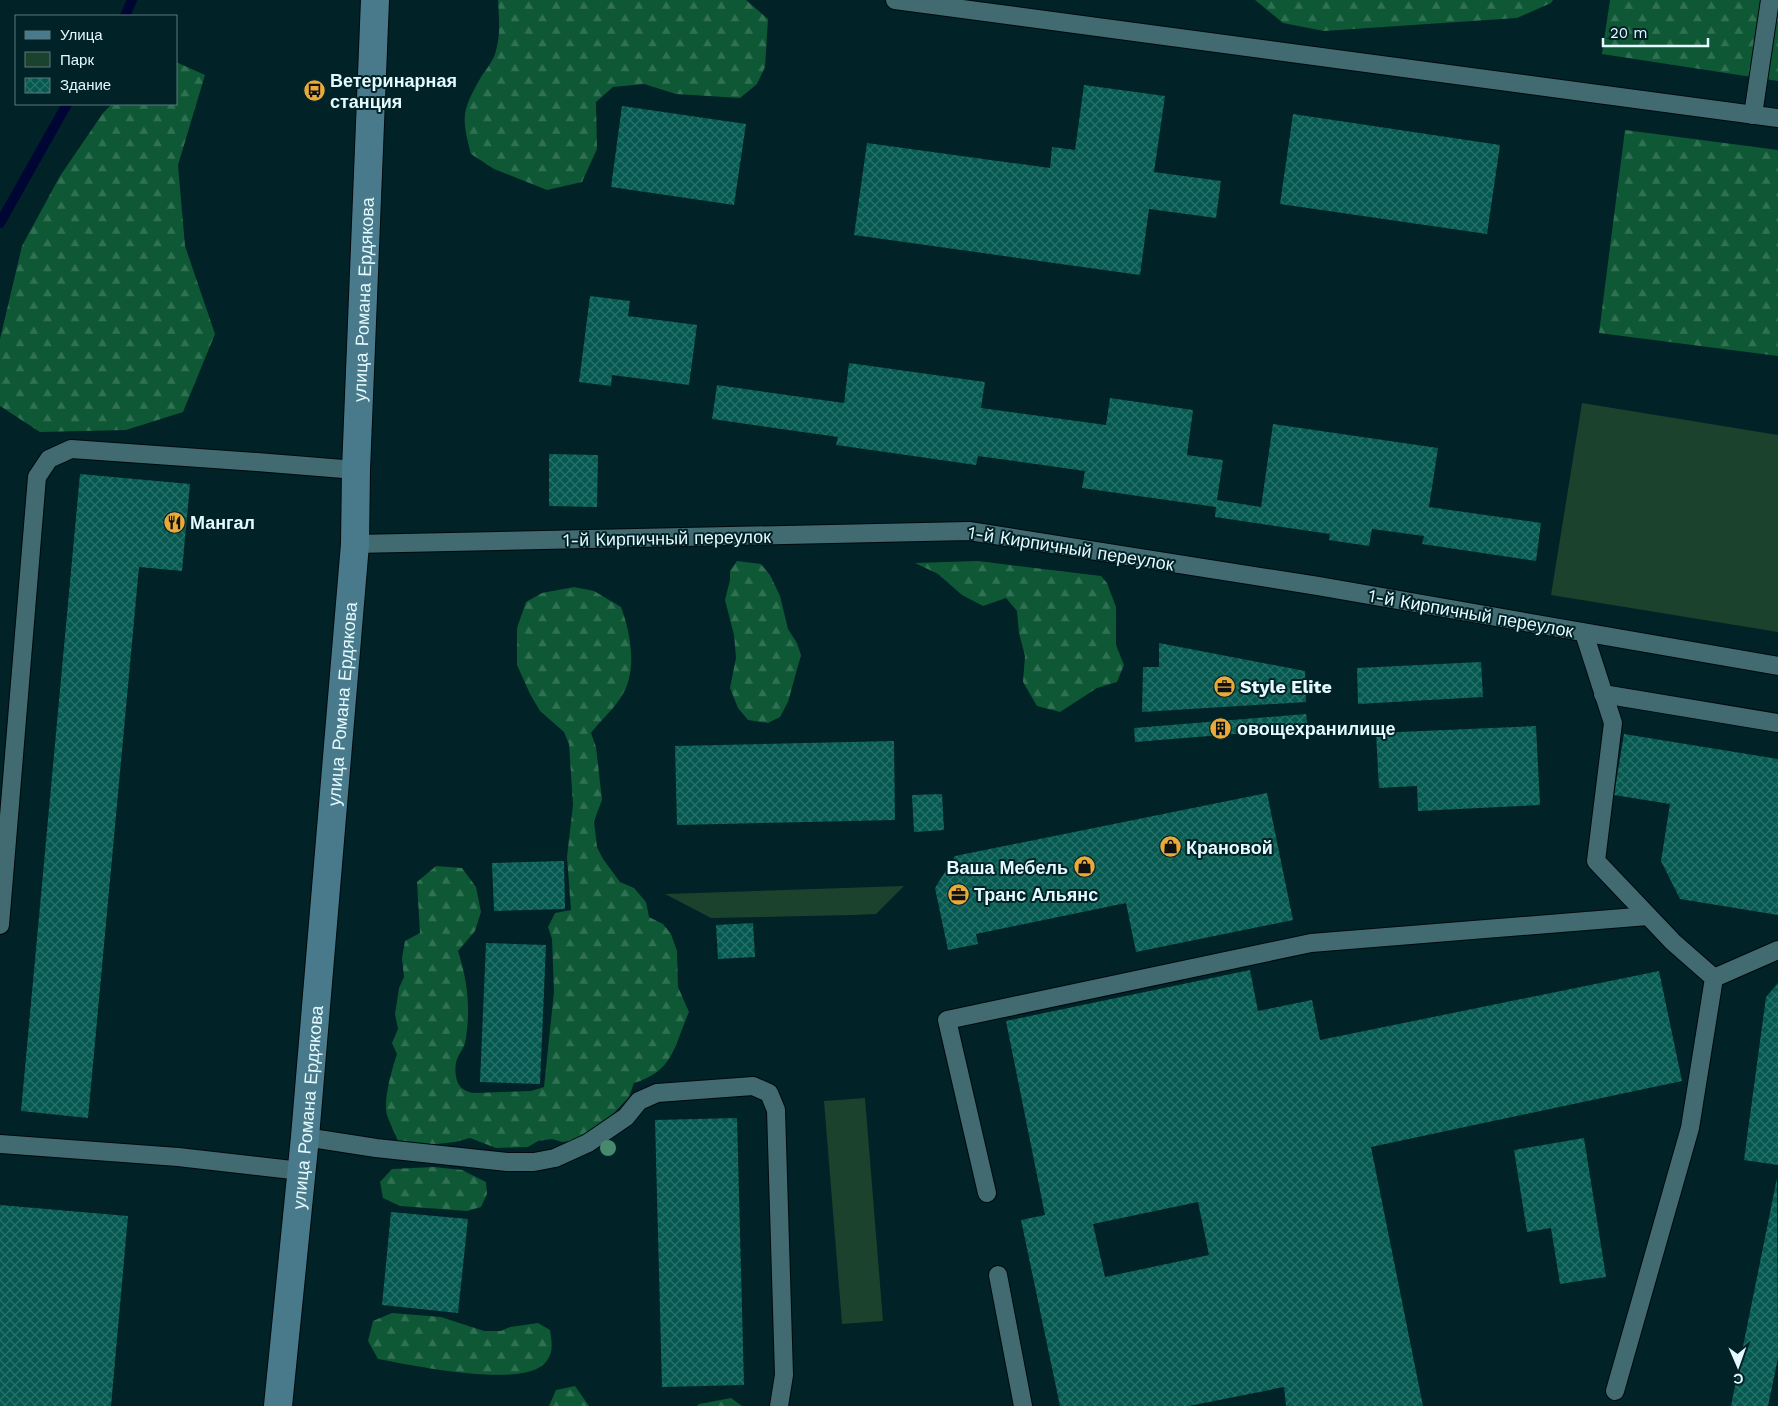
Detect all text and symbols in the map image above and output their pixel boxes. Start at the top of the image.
legend [15,15,178,105]
scale bar [1603,15,1708,47]
text: 20 m [1610,24,1648,42]
text: Улица [60,26,103,44]
text: Парк [60,51,94,69]
place label: Ветеринарная станция [330,70,457,112]
text: Здание [60,76,111,94]
bus stop icon: Ветеринарная станция [302,78,326,102]
street label: улица Романа Ердякова [348,196,378,402]
restaurant icon: Мангал [162,510,186,534]
place label: Мангал [190,512,255,533]
street label: 1-й Кирпичный переулок [967,521,1175,575]
street label: 1-й Кирпичный переулок [563,526,771,550]
street label: 1-й Кирпичный переулок [1367,585,1575,641]
street label: улица Романа Ердякова [322,600,361,807]
office icon: Style Elite [1212,674,1236,698]
place label: Style Elite [1240,676,1332,697]
building icon: овощехранилище [1209,716,1233,740]
place label: овощехранилище [1237,718,1395,739]
shop icon: Крановой [1158,835,1182,859]
place label: Крановой [1186,837,1273,858]
shop icon: Ваша Мебель [1072,855,1096,879]
place label: Ваша Мебель [946,857,1068,878]
office icon: Транс Альянс [946,882,970,906]
place label: Транс Альянс [974,884,1098,905]
street label: улица Романа Ердякова [287,1004,327,1210]
north arrow [1713,1341,1763,1391]
text: С [1733,1371,1744,1387]

